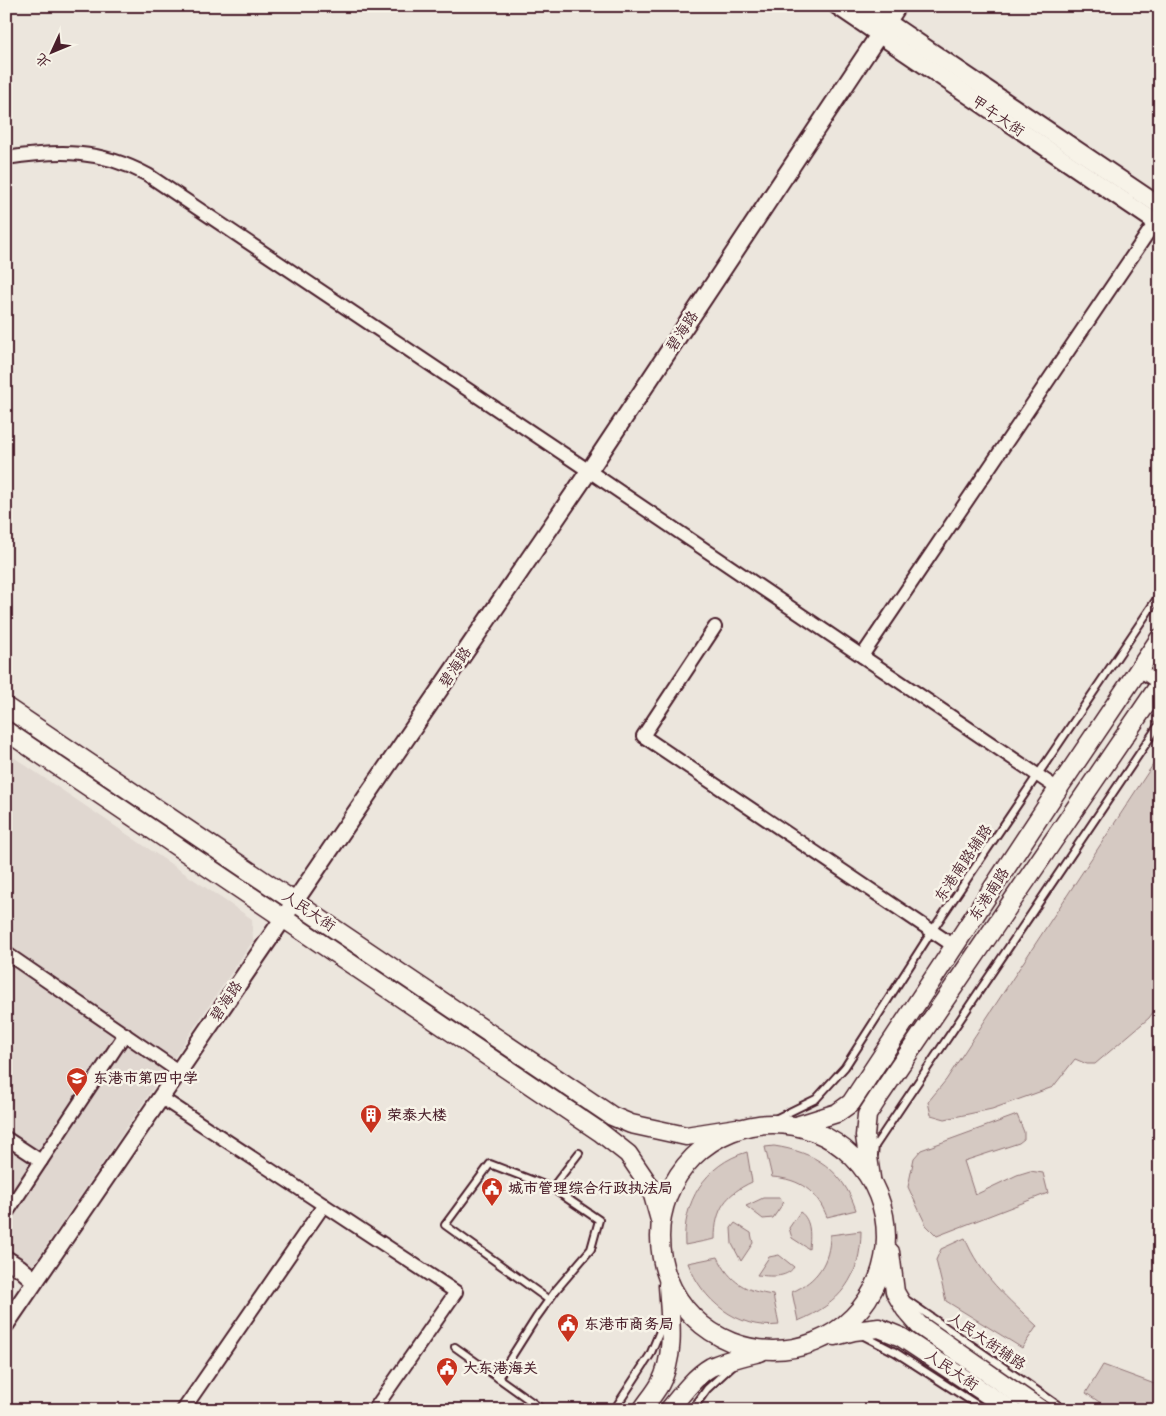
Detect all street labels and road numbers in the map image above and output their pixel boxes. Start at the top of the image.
street label: 甲午大街 [967,93,1027,142]
street label: 碧海路 [664,308,704,356]
street label: 碧海路 [437,644,477,692]
street label: 东港南路辅路 [930,821,996,905]
street label: 东港南路 [965,864,1013,924]
street label: 人民大街 [278,888,338,937]
street label: 碧海路 [208,978,248,1026]
street label: 人民大街辅路 [945,1308,1029,1374]
street label: 人民大街 [922,1346,982,1394]

